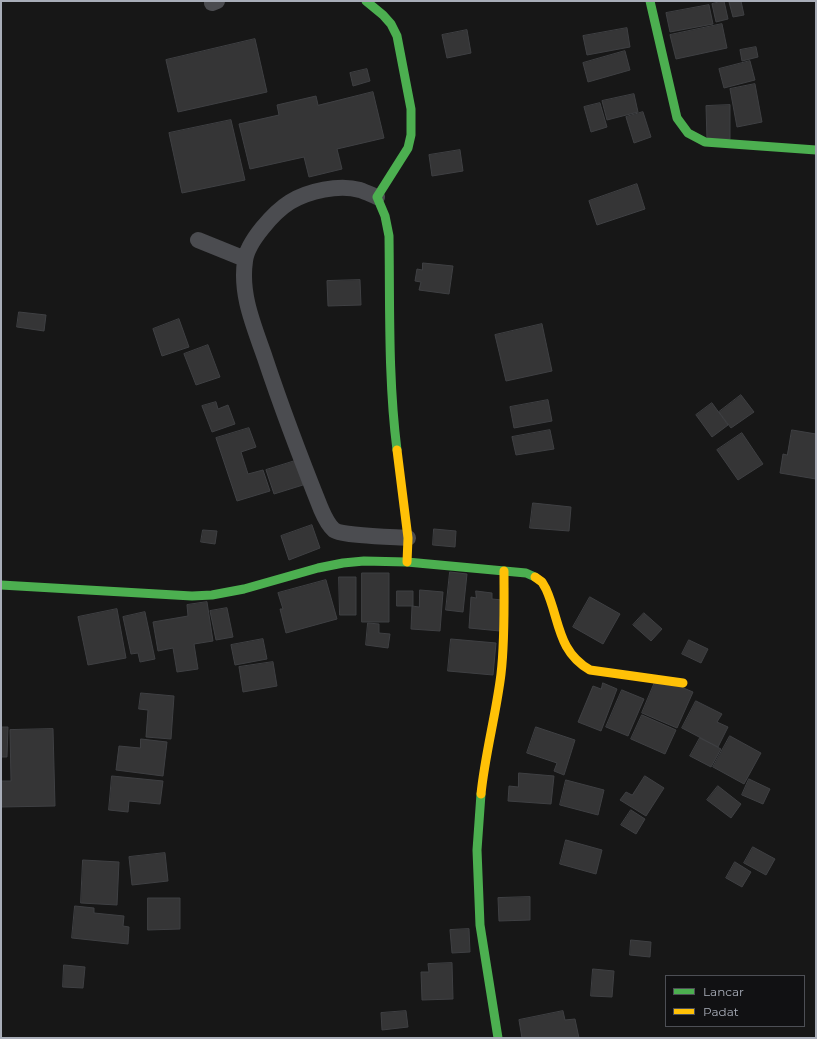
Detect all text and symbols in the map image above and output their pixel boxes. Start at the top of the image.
legend [665,975,805,1027]
text: Lancar [703,984,744,999]
text: Padat [703,1004,739,1019]

